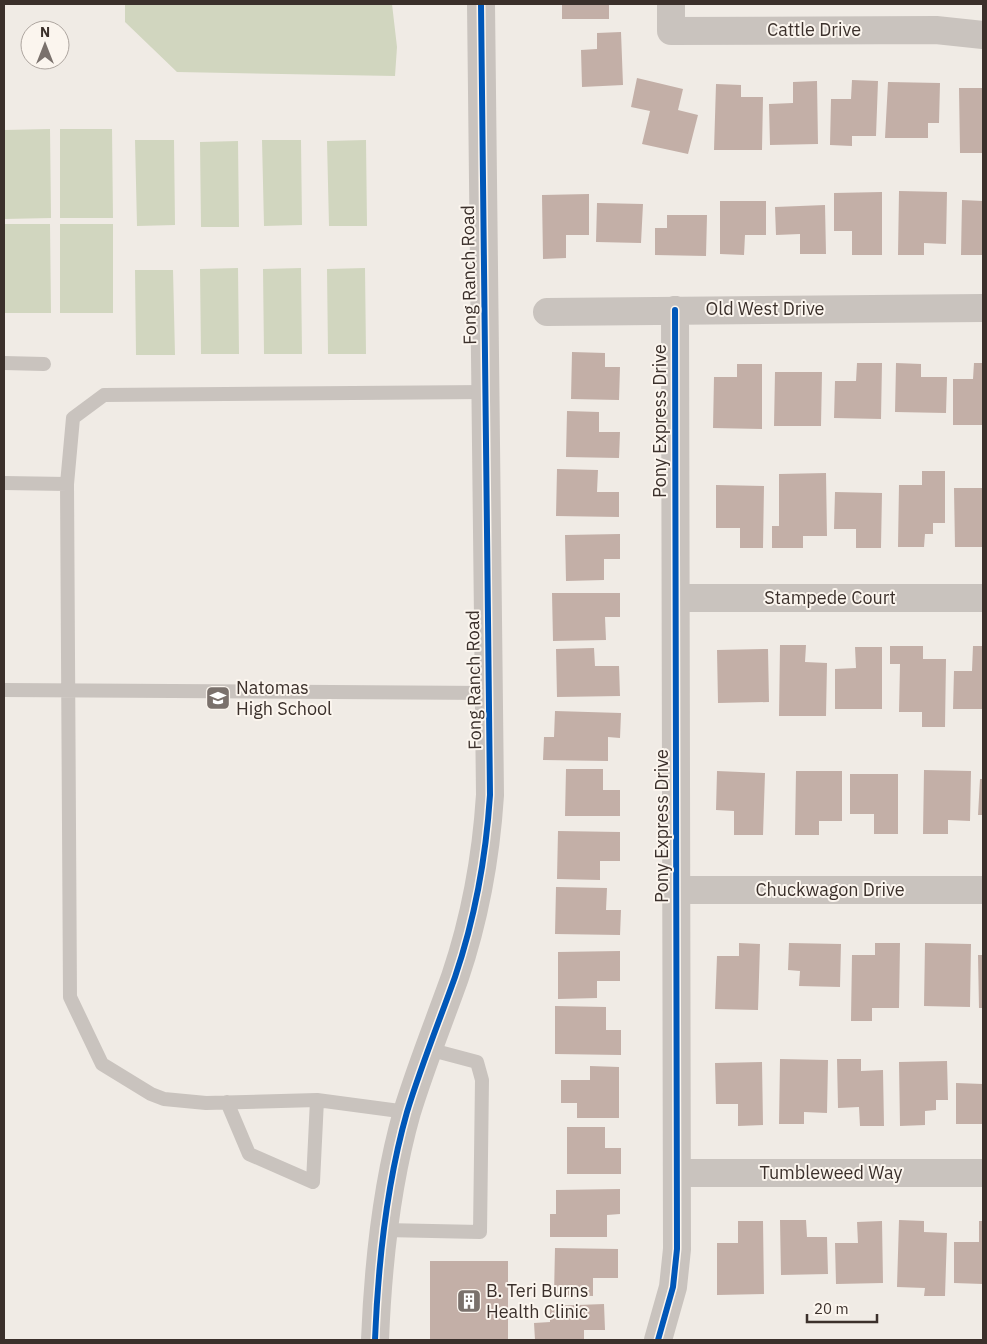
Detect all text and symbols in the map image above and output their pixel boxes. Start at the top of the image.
street label: Cattle Drive [767,18,861,41]
north arrow [20,20,70,70]
text: N [40,23,50,41]
street label: Fong Ranch Road [456,205,481,345]
street label: Old West Drive [706,297,825,320]
street label: Pony Express Drive [648,344,671,498]
street label: Stampede Court [764,586,896,609]
street label: Fong Ranch Road [461,610,486,750]
place label: Natomas High School [236,676,332,720]
school or university icon: Natomas High School [205,685,231,711]
street label: Pony Express Drive [650,749,673,903]
street label: Chuckwagon Drive [755,878,905,901]
street label: Tumbleweed Way [759,1161,903,1184]
place label: B. Teri Burns Health Clinic [486,1279,589,1323]
building icon: B. Teri Burns Health Clinic [456,1288,482,1314]
scale bar [807,1292,877,1324]
text: 20 m [814,1299,849,1318]

